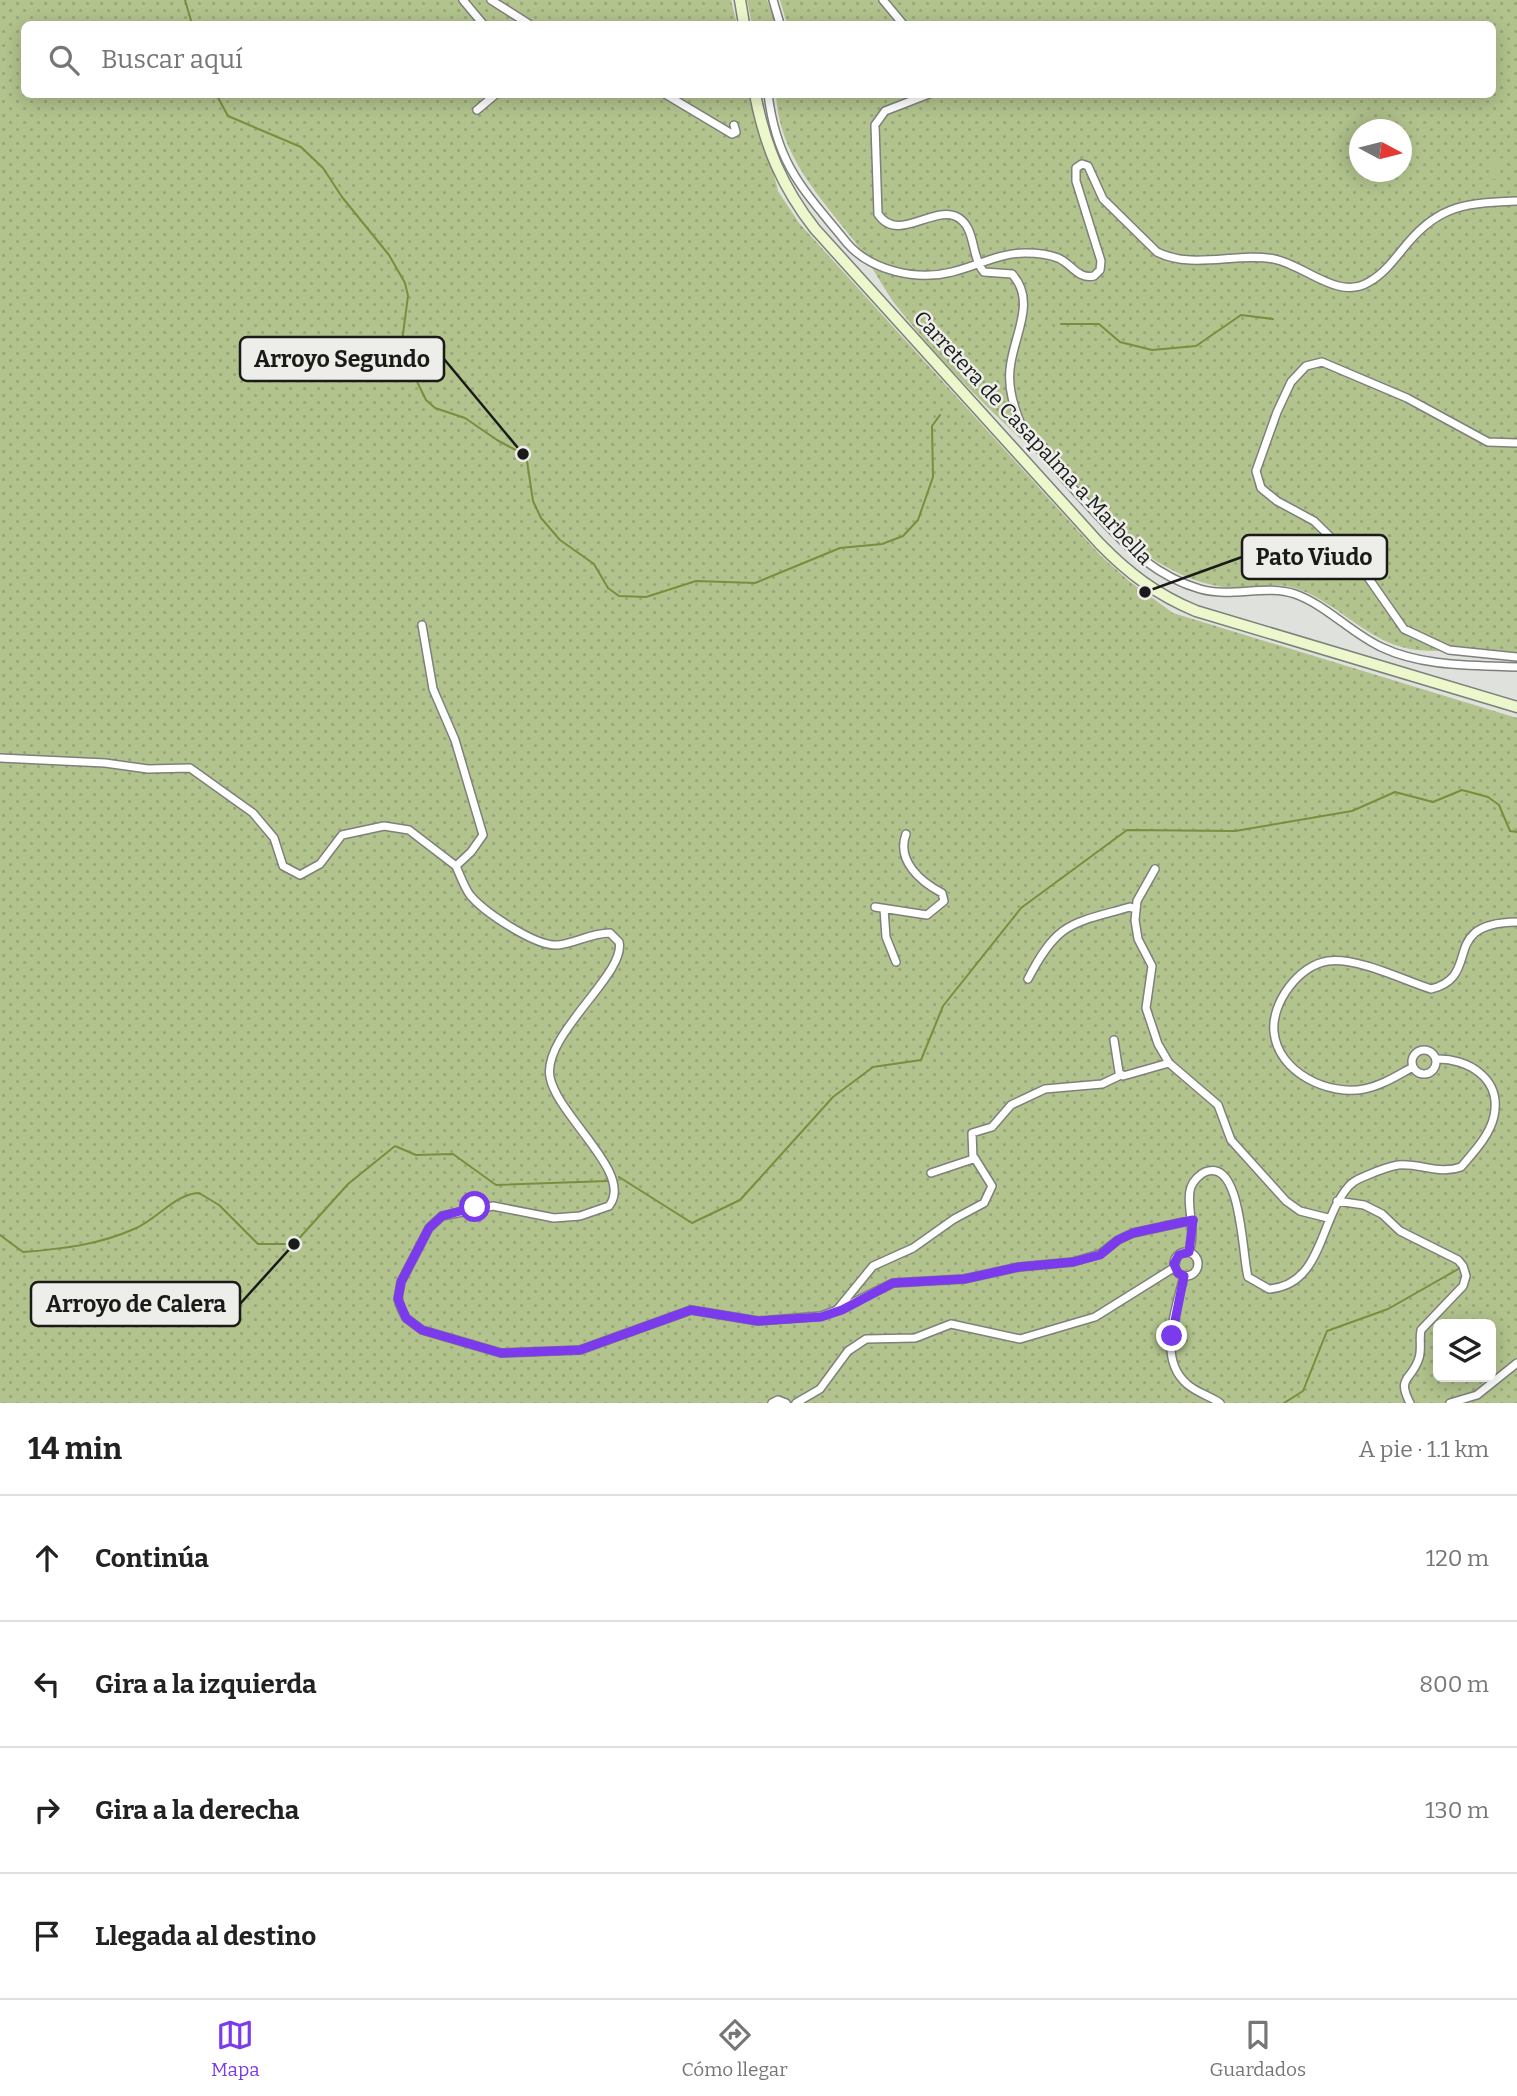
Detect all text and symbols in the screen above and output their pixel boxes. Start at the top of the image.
search box [21,21,1496,98]
icon: search [45,41,83,79]
text: Buscar aquí [101,44,243,75]
north arrow [1349,119,1412,182]
street label: Carretera de Casapalma a Marbella [908,305,1158,571]
callout: Arroyo Segundo [240,337,444,381]
text: Arroyo Segundo [254,345,430,373]
callout: Pato Viudo [1242,535,1387,579]
text: Pato Viudo [1255,543,1373,571]
route start [459,1191,490,1222]
callout: Arroyo de Calera [31,1282,240,1326]
text: Arroyo de Calera [46,1290,226,1318]
map controls [1433,1319,1496,1382]
button: layers [1433,1319,1496,1382]
route end [1156,1320,1187,1351]
text: 14 min [28,1431,122,1467]
text: A pie · 1.1 km [1359,1435,1489,1463]
icon: ahead [28,1539,66,1577]
text: Continúa [95,1543,209,1574]
text: 120 m [1426,1544,1489,1572]
icon: left [28,1665,66,1703]
text: Gira a la izquierda [95,1669,317,1700]
text: 800 m [1419,1670,1489,1698]
icon: right [28,1791,66,1829]
text: Gira a la derecha [95,1795,299,1826]
text: 130 m [1425,1796,1489,1824]
icon: arrive [28,1917,66,1955]
text: Llegada al destino [95,1921,316,1952]
tab: Mapa [211,2016,260,2081]
tab: Cómo llegar [682,2016,788,2081]
tab: Guardados [1209,2016,1306,2081]

